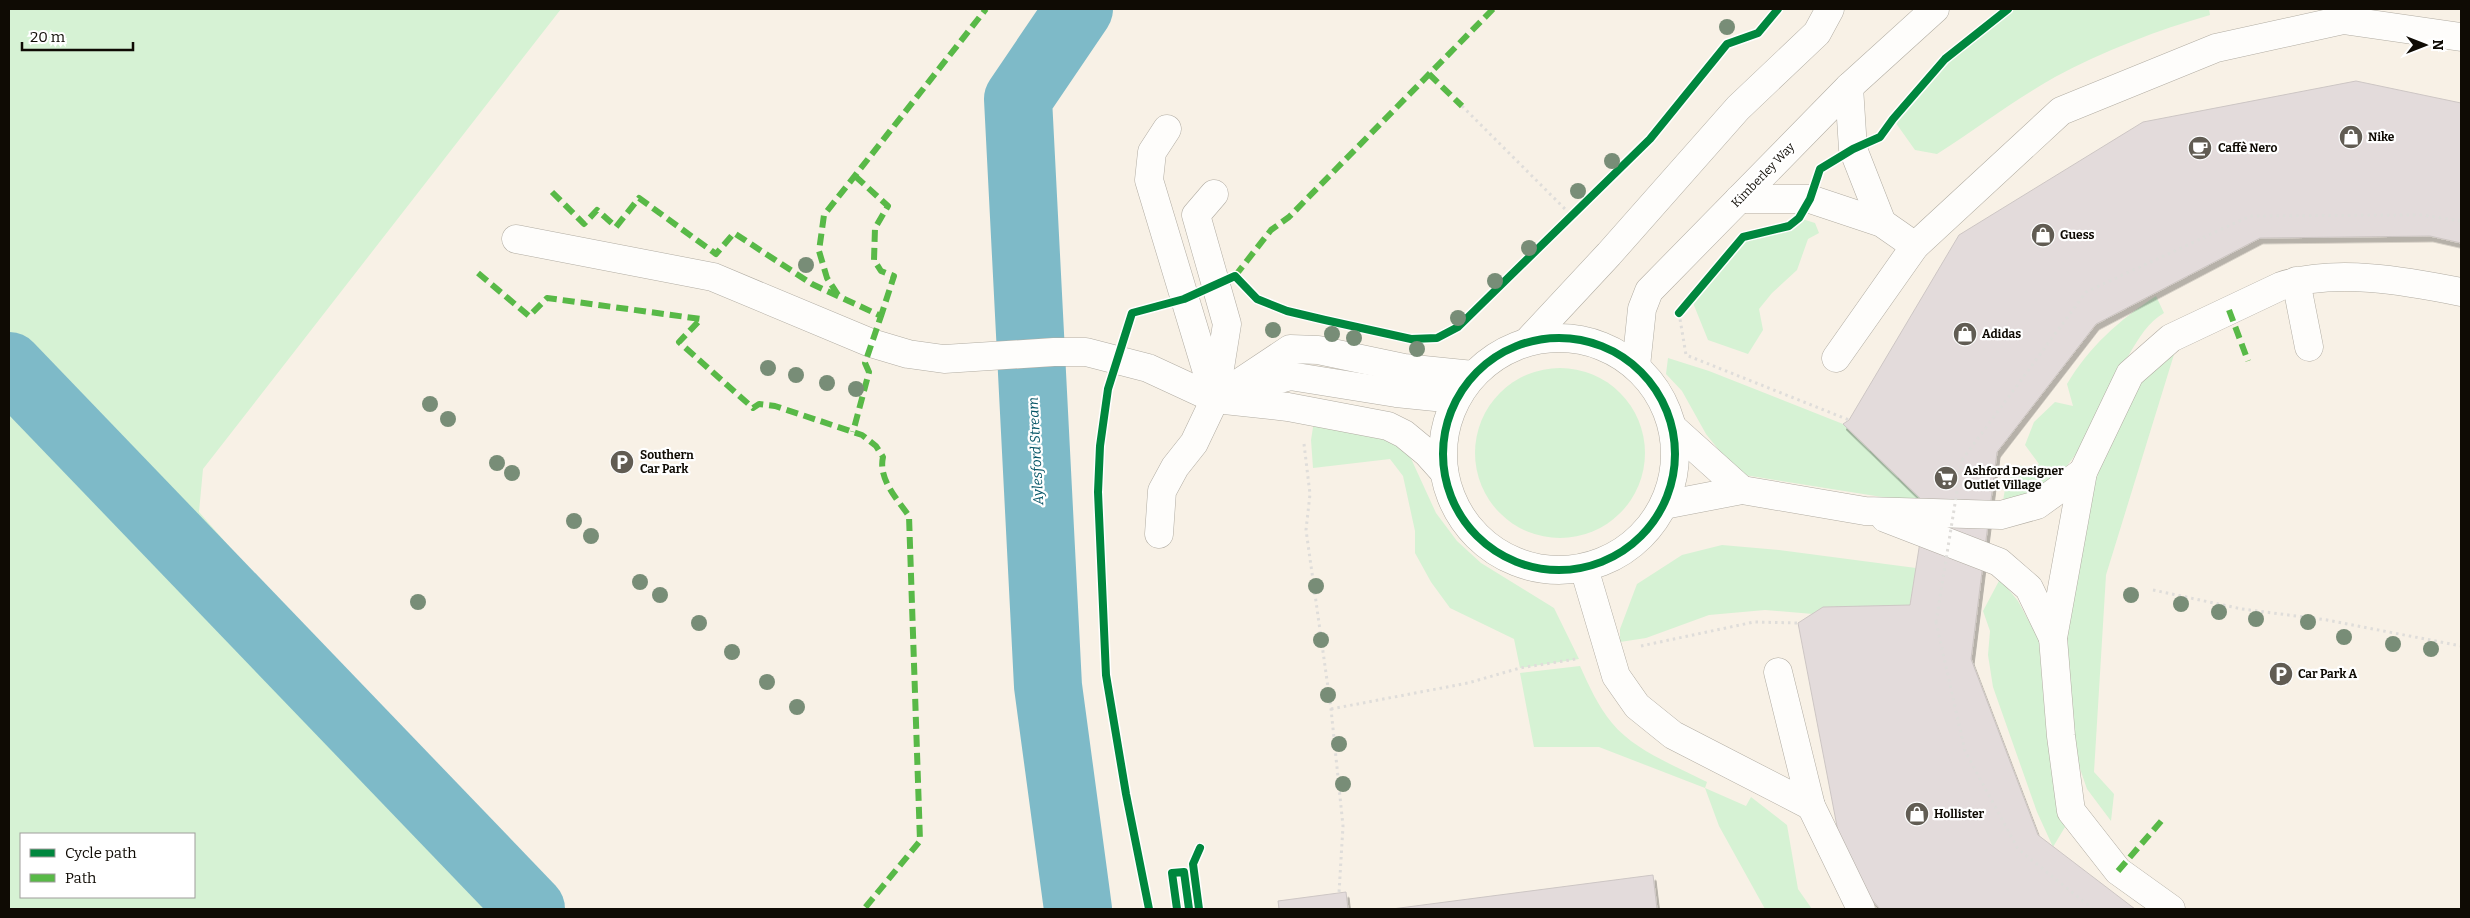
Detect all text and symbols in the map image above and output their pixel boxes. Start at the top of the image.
scale bar [22,20,134,52]
north arrow [2400,20,2450,70]
text: 20 m [30,28,66,46]
text: N [2429,40,2446,51]
shop icon: Nike [2338,124,2364,150]
place label: Nike [2368,130,2395,144]
cafe icon: Caffè Nero [2187,135,2213,161]
street label: Kimberley Way [1729,139,1798,210]
place label: Caffè Nero [2218,141,2278,155]
shop icon: Guess [2030,222,2056,248]
place label: Guess [2060,228,2095,242]
shop icon: Adidas [1952,321,1978,347]
place label: Adidas [1982,327,2021,341]
water label: Aylesford Stream [1025,397,1047,506]
place label: Southern Car Park [640,448,694,476]
parking icon: Southern Car Park [609,449,635,475]
place label: Ashford Designer Outlet Village [1964,464,2064,492]
supermarket icon: Ashford Designer Outlet Village [1933,465,1959,491]
parking icon: Car Park A [2268,661,2294,687]
place label: Car Park A [2298,667,2357,681]
shop icon: Hollister [1904,801,1930,827]
place label: Hollister [1934,807,1985,821]
legend [20,833,195,898]
text: Cycle path [65,844,137,862]
text: Path [65,869,97,887]

